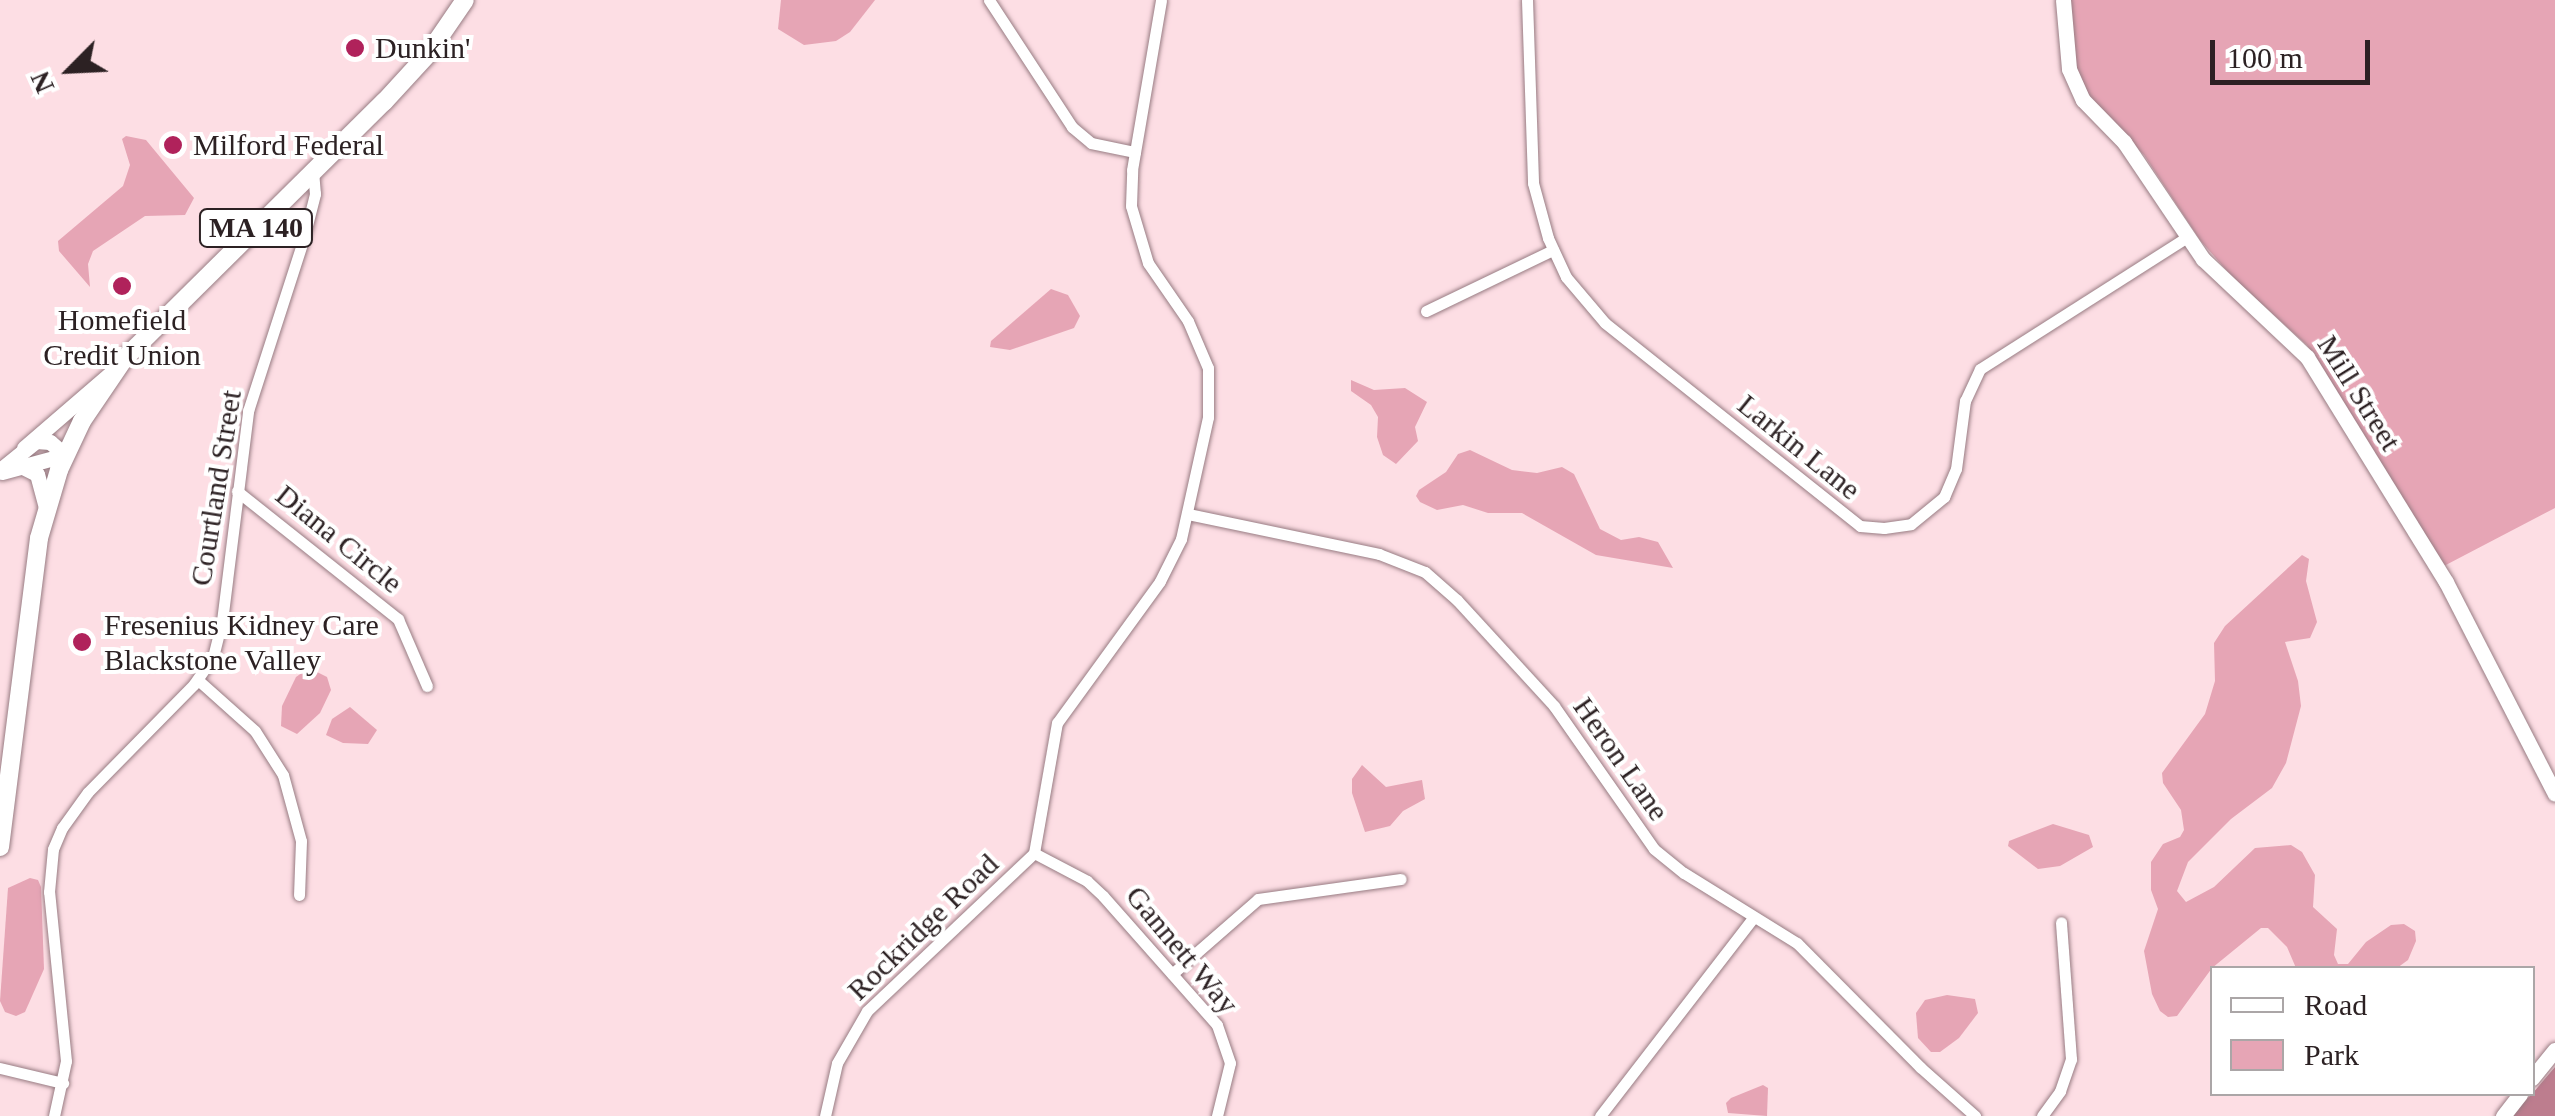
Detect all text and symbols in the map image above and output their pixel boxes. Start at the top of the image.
north arrow [20,20,120,120]
scale bar [2215,20,2375,82]
place label: Dunkin' [375,30,470,66]
marker: Dunkin' [344,37,366,59]
text: 100 m [2227,41,2303,74]
text: N [24,67,60,98]
place label: Milford Federal [193,127,384,163]
marker: Milford Federal [162,134,184,156]
road number: MA 140 [196,205,316,251]
marker: Homefield Credit Union [111,275,133,297]
place label: Homefield Credit Union [43,302,201,372]
street label: Mill Street [2310,329,2408,457]
street label: Larkin Lane [1730,387,1868,507]
street label: Courtland Street [183,388,249,588]
street label: Diana Circle [268,477,410,601]
place label: Fresenius Kidney Care Blackstone Valley [104,607,379,678]
marker: Fresenius Kidney Care Blackstone Valley [69,629,95,655]
street label: Heron Lane [1565,690,1677,828]
street label: Rockridge Road [840,846,1006,1008]
street label: Gannett Way [1118,878,1246,1022]
legend [2210,966,2535,1096]
text: Road [2304,988,2367,1021]
text: Park [2304,1038,2359,1071]

